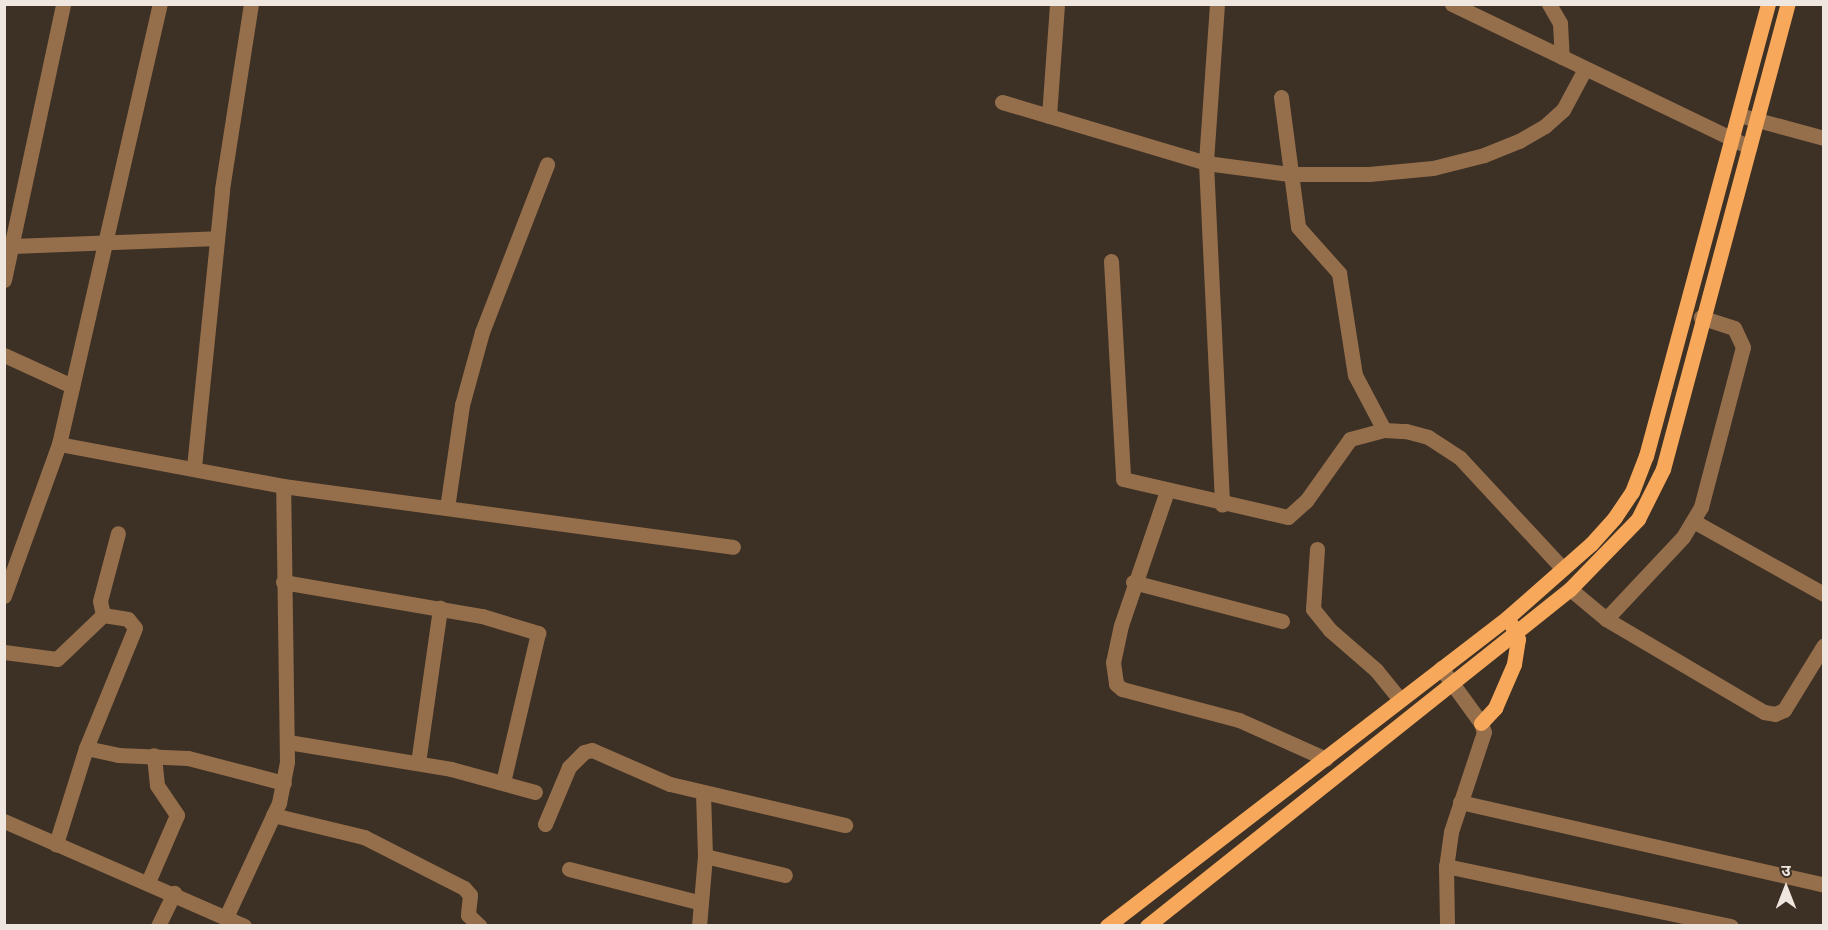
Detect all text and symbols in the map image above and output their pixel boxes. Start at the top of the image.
north arrow [1756,858,1816,918]
text: उ [1781,860,1791,880]

